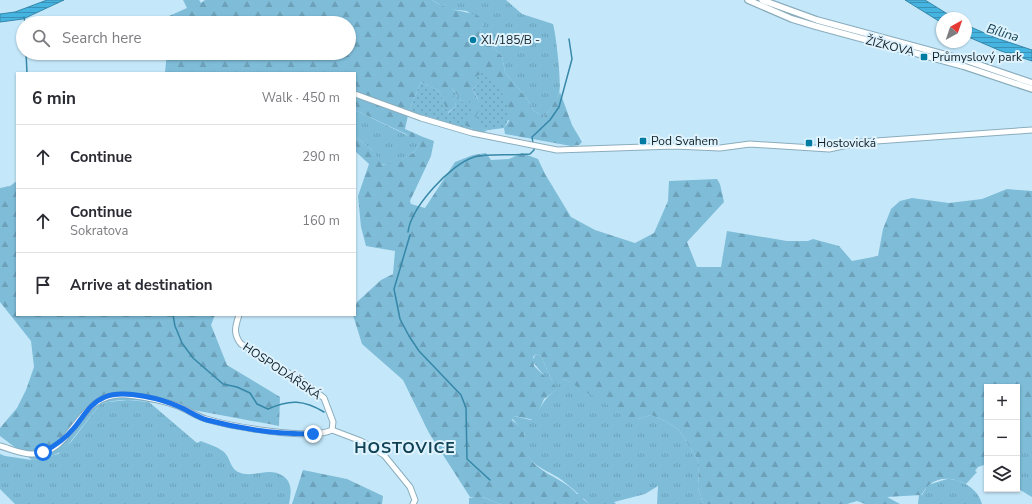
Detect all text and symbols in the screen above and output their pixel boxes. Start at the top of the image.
north arrow [936,12,972,48]
search box [16,16,356,60]
water label: Bílina [984,20,1021,46]
icon: search [30,27,52,49]
text: Search here [62,28,142,48]
place label: XI./185/B - [481,32,540,48]
street label: ŽIŽKOVA [864,32,916,60]
marker: XI./185/B - [468,35,478,45]
place label: Průmyslový park [932,49,1023,65]
marker: Průmyslový park [919,52,929,62]
text: 6 min [32,87,76,110]
text: Walk · 450 m [262,89,340,107]
place label: Pod Svahem [651,133,718,149]
place label: Hostovická [817,135,876,151]
marker: Pod Svahem [638,136,648,146]
marker: Hostovická [804,138,814,148]
icon: ahead [32,146,54,168]
text: Continue [70,147,132,167]
text: 290 m [302,148,340,166]
text: Continue [70,202,132,222]
icon: ahead [32,210,54,232]
text: 160 m [302,212,340,230]
text: Sokratova [70,222,128,240]
icon: arrive [32,274,54,296]
text: Arrive at destination [70,275,213,295]
street label: HOSPODÁŘSKÁ [240,339,325,403]
map controls [984,384,1020,492]
button: + [984,384,1020,420]
button: − [984,420,1020,456]
route end [304,425,322,443]
district label: HOSTOVICE [354,437,456,459]
route start [34,443,52,461]
button: layers [984,456,1020,492]

